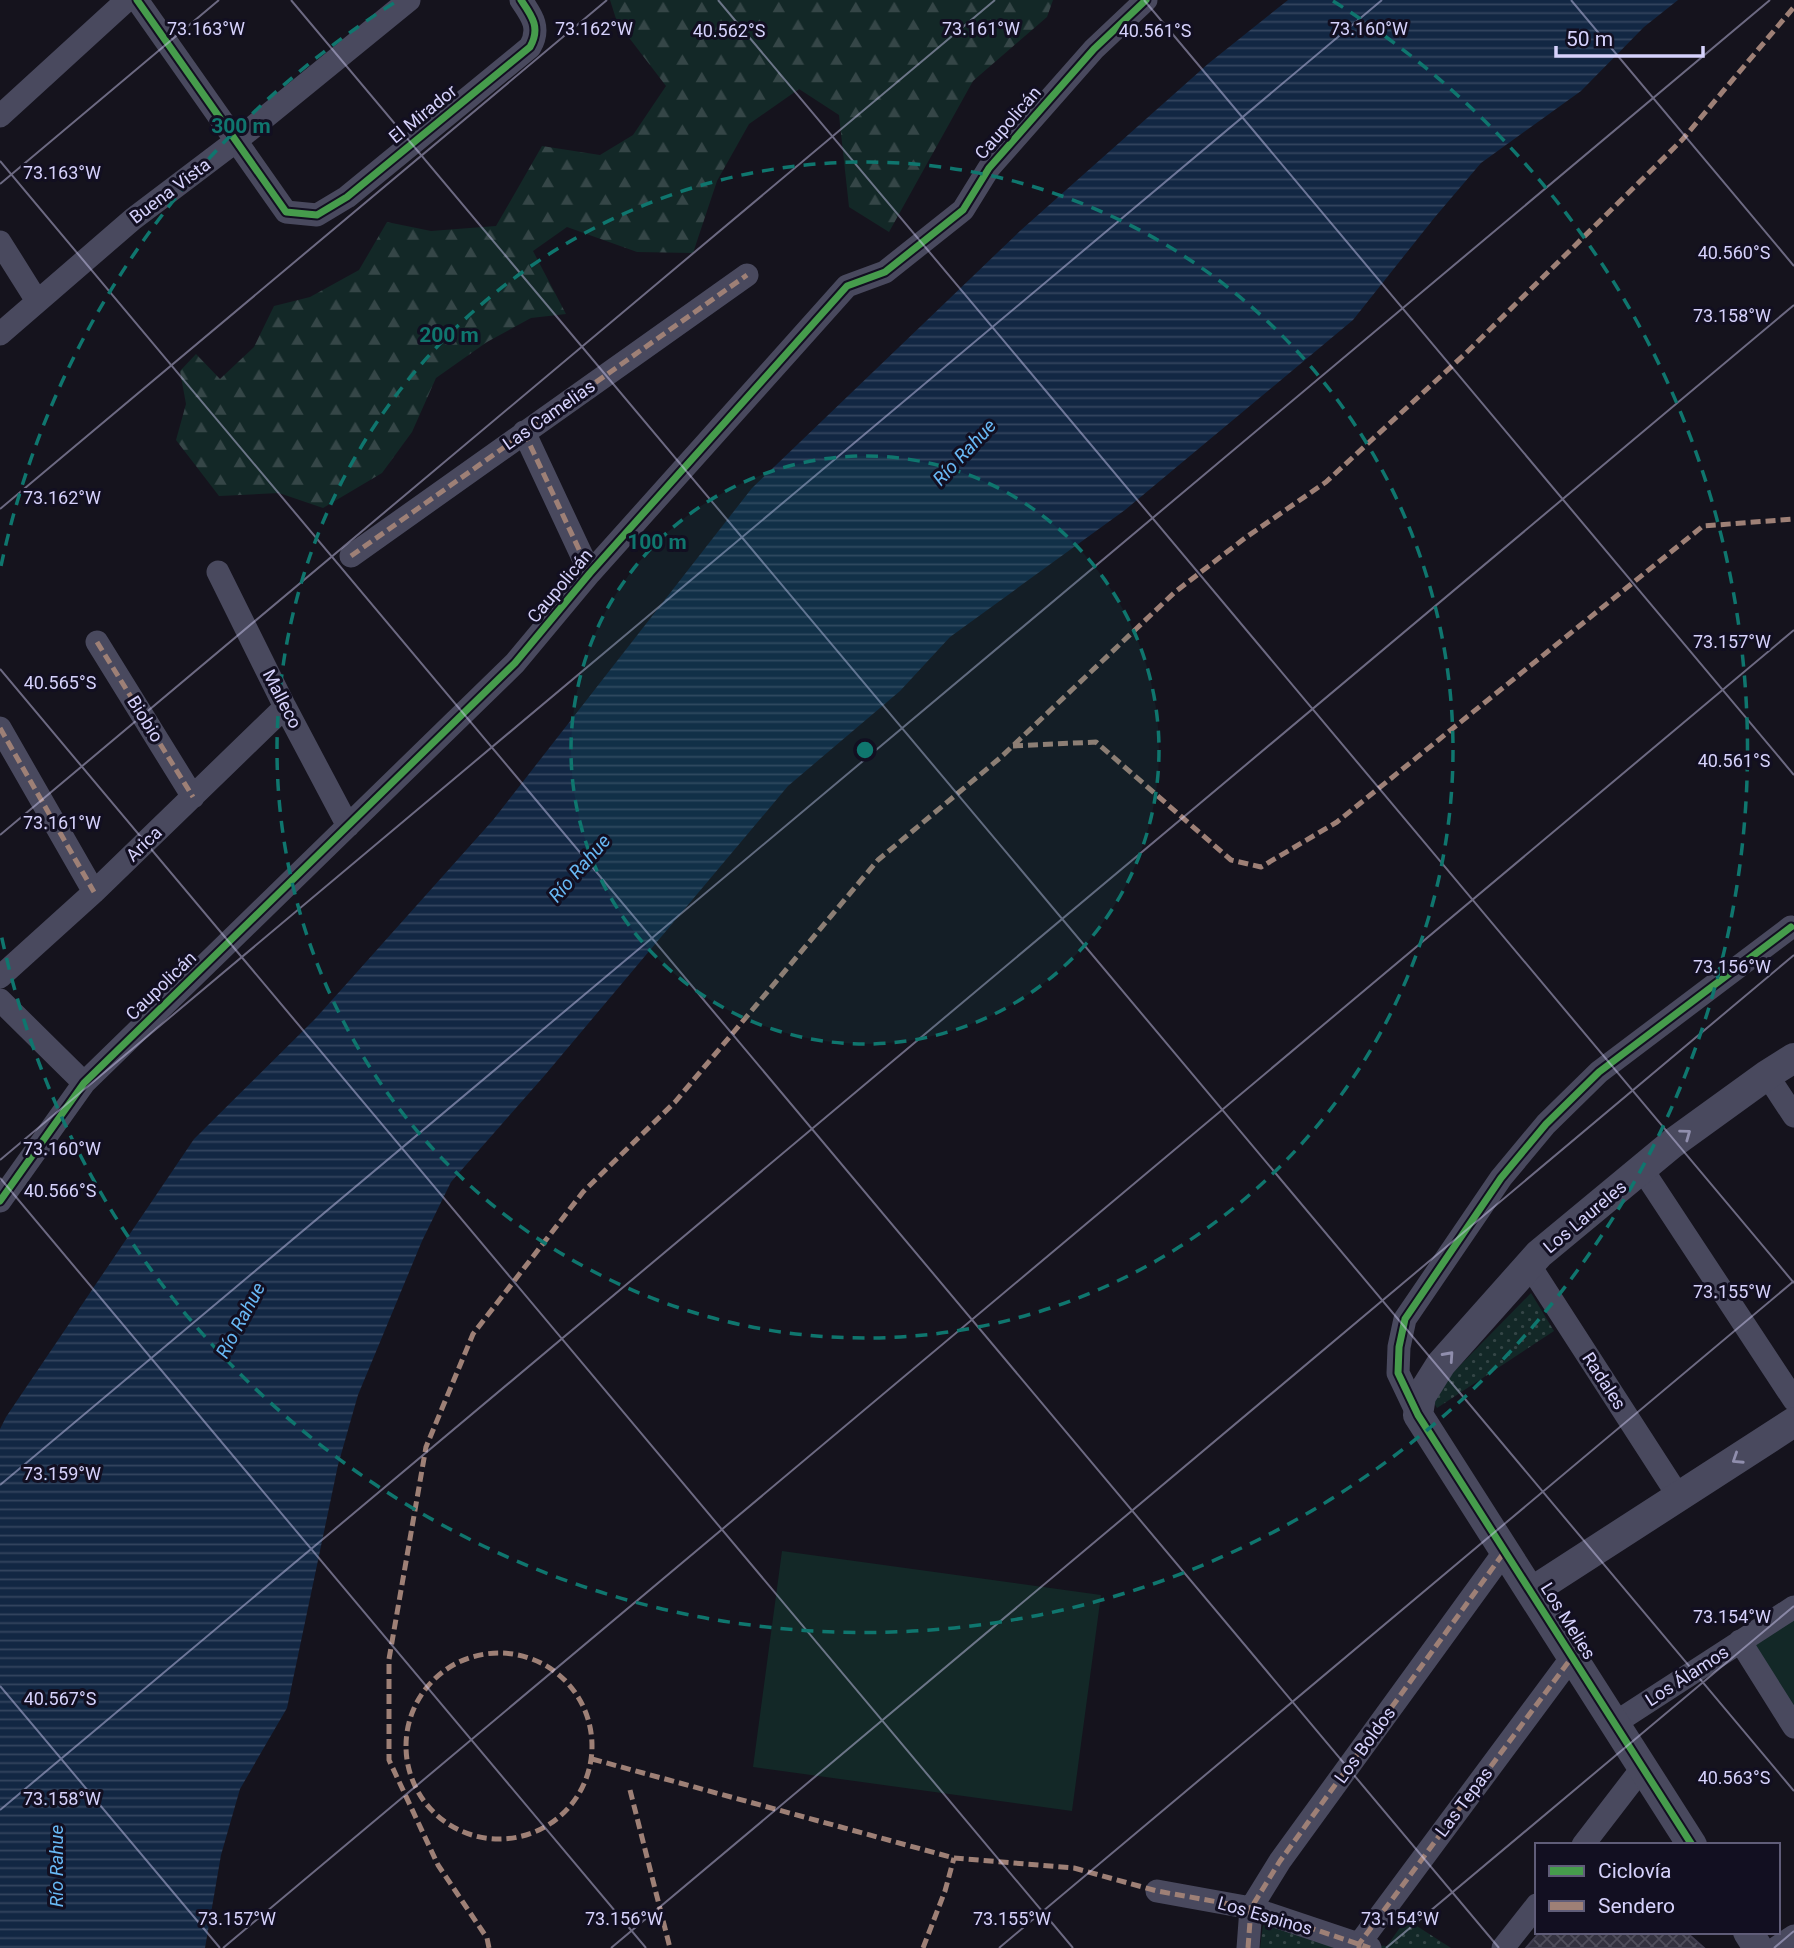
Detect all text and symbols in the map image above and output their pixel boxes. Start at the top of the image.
scale bar [1556,14,1703,58]
text: 73.163°W [167,18,245,39]
text: 73.162°W [555,18,633,39]
text: 73.161°W [942,18,1020,39]
text: 73.160°W [1330,18,1408,39]
text: 40.562°S [693,20,766,41]
text: 40.561°S [1119,20,1192,41]
text: 50 m [1566,27,1613,51]
street label: El Mirador [385,80,461,147]
street label: Caupolicán [970,82,1045,163]
text: 300 m [211,114,271,138]
street label: Buena Vista [125,153,214,228]
text: 73.163°W [23,162,101,183]
text: 40.560°S [1698,242,1771,263]
text: 73.158°W [1693,305,1771,326]
text: 200 m [419,323,479,347]
street label: Las Camelias [498,375,599,454]
water label: Río Rahue [928,414,1001,490]
text: 73.162°W [23,487,101,508]
text: 100 m [627,530,687,554]
street label: Caupolicán [523,545,596,627]
text: 73.157°W [1693,631,1771,652]
street label: Malleco [259,666,306,732]
text: 40.565°S [24,672,97,693]
street label: Biobio [123,692,168,746]
centre of rings [853,738,877,762]
text: 40.561°S [1698,750,1771,771]
text: 73.161°W [23,812,101,833]
street label: Arica [121,822,166,866]
water label: Río Rahue [544,829,615,907]
street label: Caupolicán [121,947,200,1024]
text: 73.156°W [1693,956,1771,977]
one-way arrow [1678,1130,1690,1142]
text: 73.160°W [23,1138,101,1159]
street label: Los Laureles [1539,1176,1630,1257]
text: 40.566°S [24,1180,97,1201]
water label: Río Rahue [211,1278,270,1362]
text: 73.155°W [1693,1281,1771,1302]
street label: Radales [1578,1348,1631,1413]
one-way arrow [1441,1351,1453,1364]
one-way arrow [1731,1451,1744,1464]
text: 73.159°W [23,1463,101,1484]
street label: Los Melies [1537,1578,1600,1663]
text: 73.154°W [1693,1606,1771,1627]
street label: Los Álamos [1641,1641,1732,1710]
text: 40.567°S [24,1688,97,1709]
street label: Los Boldos [1330,1702,1399,1787]
street label: Las Tepas [1431,1763,1497,1841]
text: 40.563°S [1698,1767,1771,1788]
text: 73.158°W [23,1788,101,1809]
water label: Río Rahue [45,1824,68,1907]
legend [1535,1843,1780,1934]
text: Ciclovía [1598,1859,1672,1883]
street label: Los Espinos [1216,1892,1315,1939]
text: Sendero [1598,1894,1675,1918]
text: 73.157°W [198,1908,276,1929]
text: 73.156°W [585,1908,663,1929]
text: 73.155°W [973,1908,1051,1929]
text: 73.154°W [1361,1908,1439,1929]

